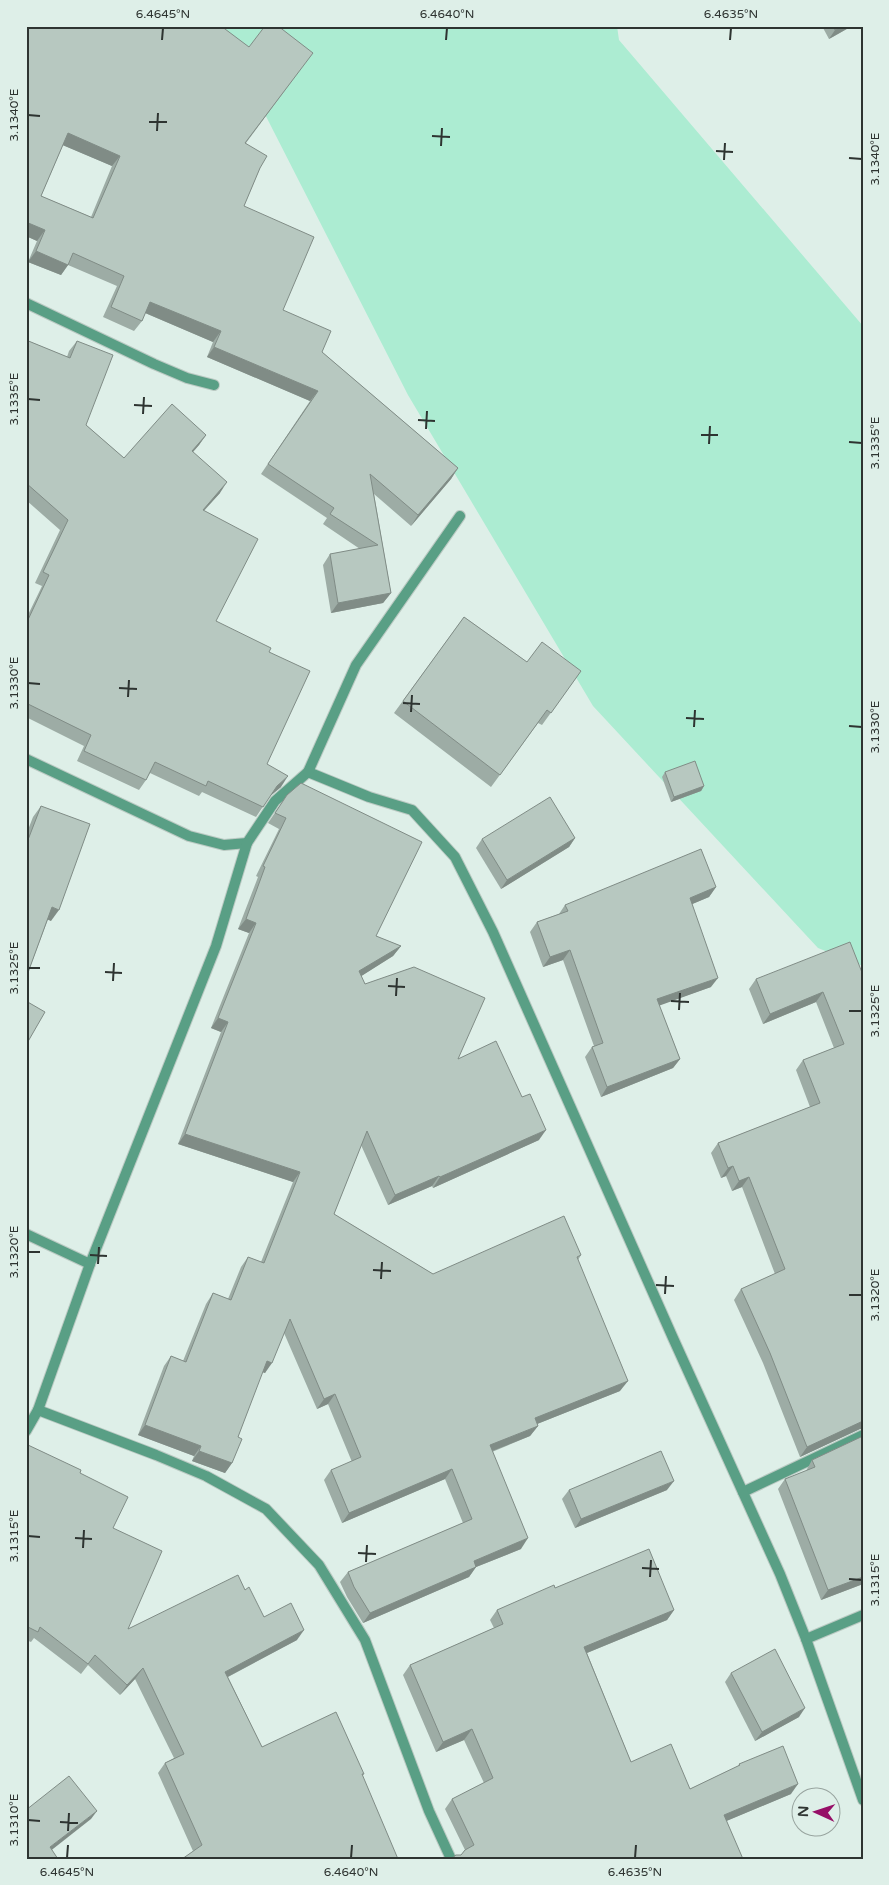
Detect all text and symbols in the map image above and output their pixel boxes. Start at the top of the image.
text: 6.4645°N [136,7,190,21]
text: 6.4640°N [420,7,474,21]
text: 6.4635°N [704,7,758,21]
text: 3.1340°E [7,88,21,142]
text: 3.1340°E [868,132,882,186]
text: 3.1335°E [7,372,21,425]
text: 3.1335°E [868,416,882,469]
text: 3.1330°E [7,656,21,710]
text: 3.1330°E [868,700,882,754]
text: 3.1325°E [7,941,21,994]
text: 3.1325°E [868,984,882,1037]
text: 3.1320°E [7,1225,21,1279]
text: 3.1320°E [868,1268,882,1322]
text: 3.1315°E [7,1509,21,1562]
text: 3.1315°E [868,1553,882,1606]
north arrow [792,1788,842,1838]
text: 3.1310°E [7,1793,21,1847]
text: N [795,1805,812,1817]
text: 6.4645°N [40,1865,94,1879]
text: 6.4640°N [324,1865,378,1879]
text: 6.4635°N [608,1865,662,1879]

